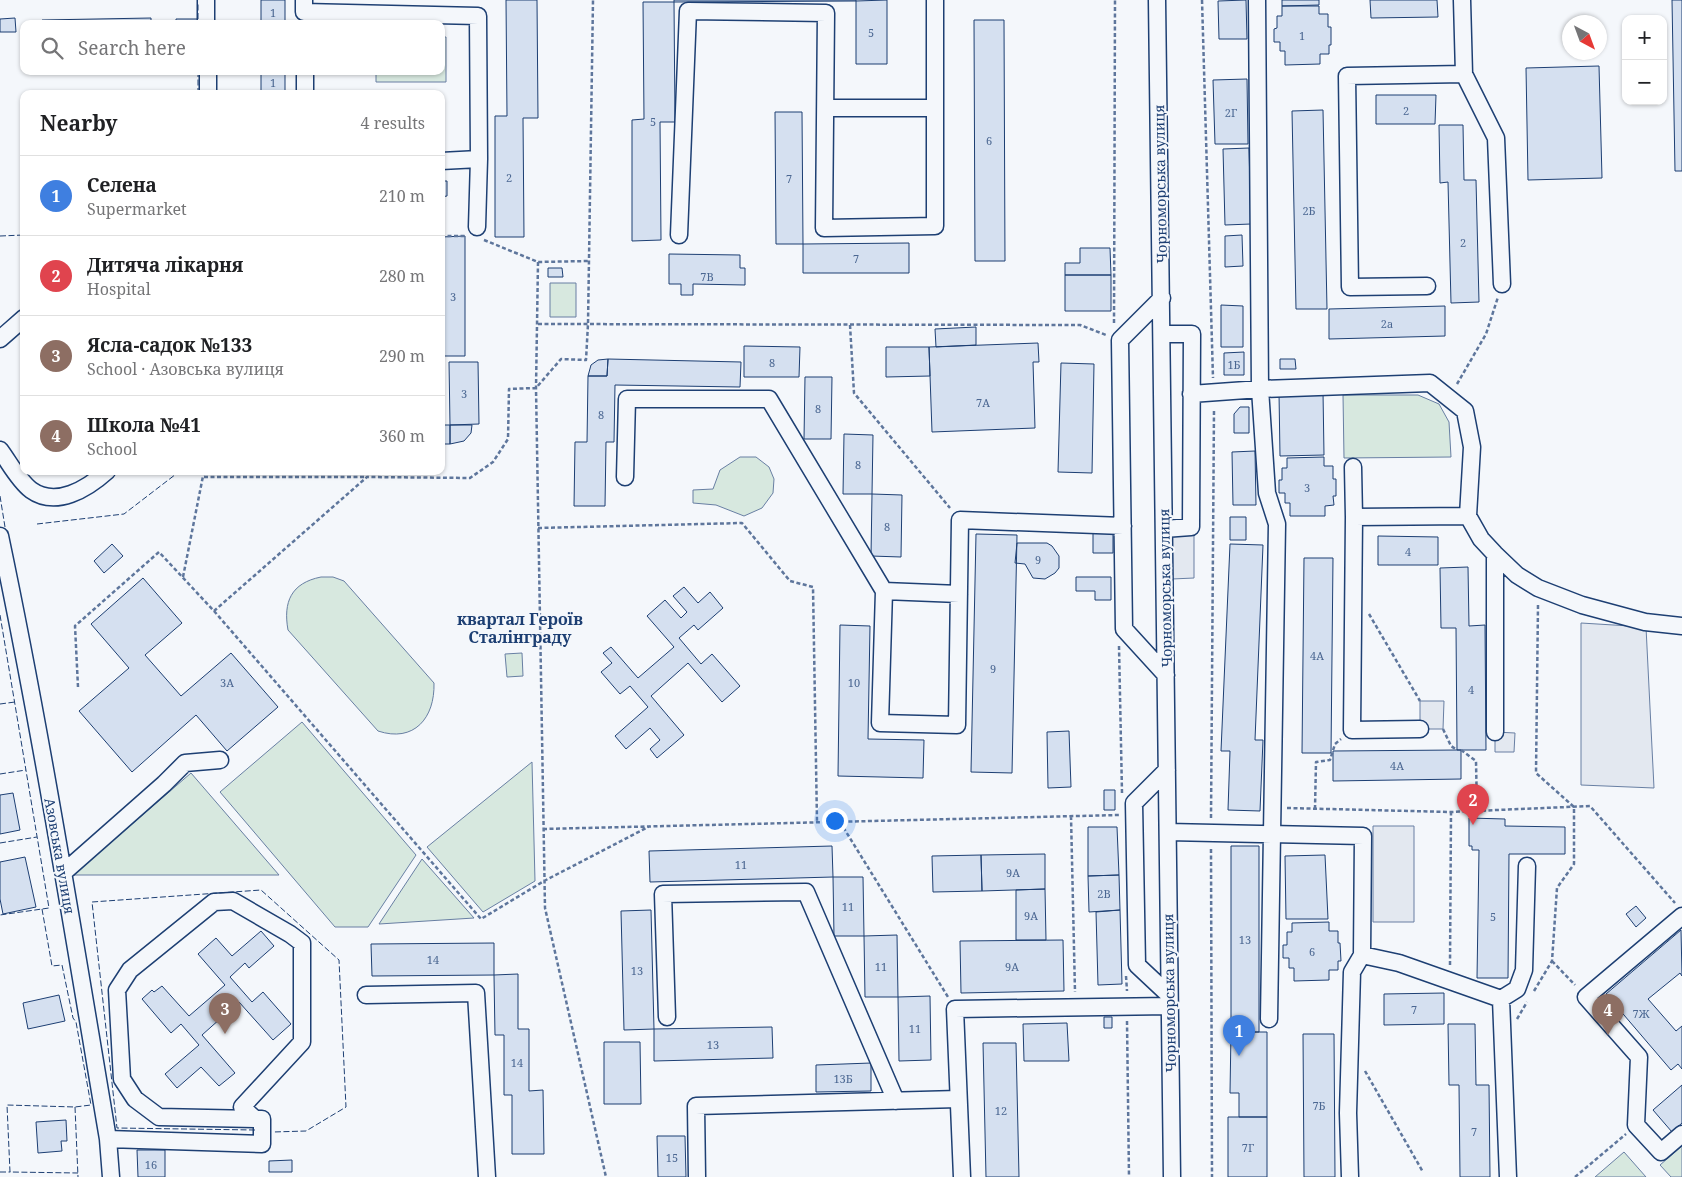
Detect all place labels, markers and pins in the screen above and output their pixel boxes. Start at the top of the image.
pin: 2 [1457,784,1489,825]
pin: 3 [209,993,241,1034]
pin: 4 [1592,994,1624,1035]
pin: 1 [1223,1015,1255,1056]

